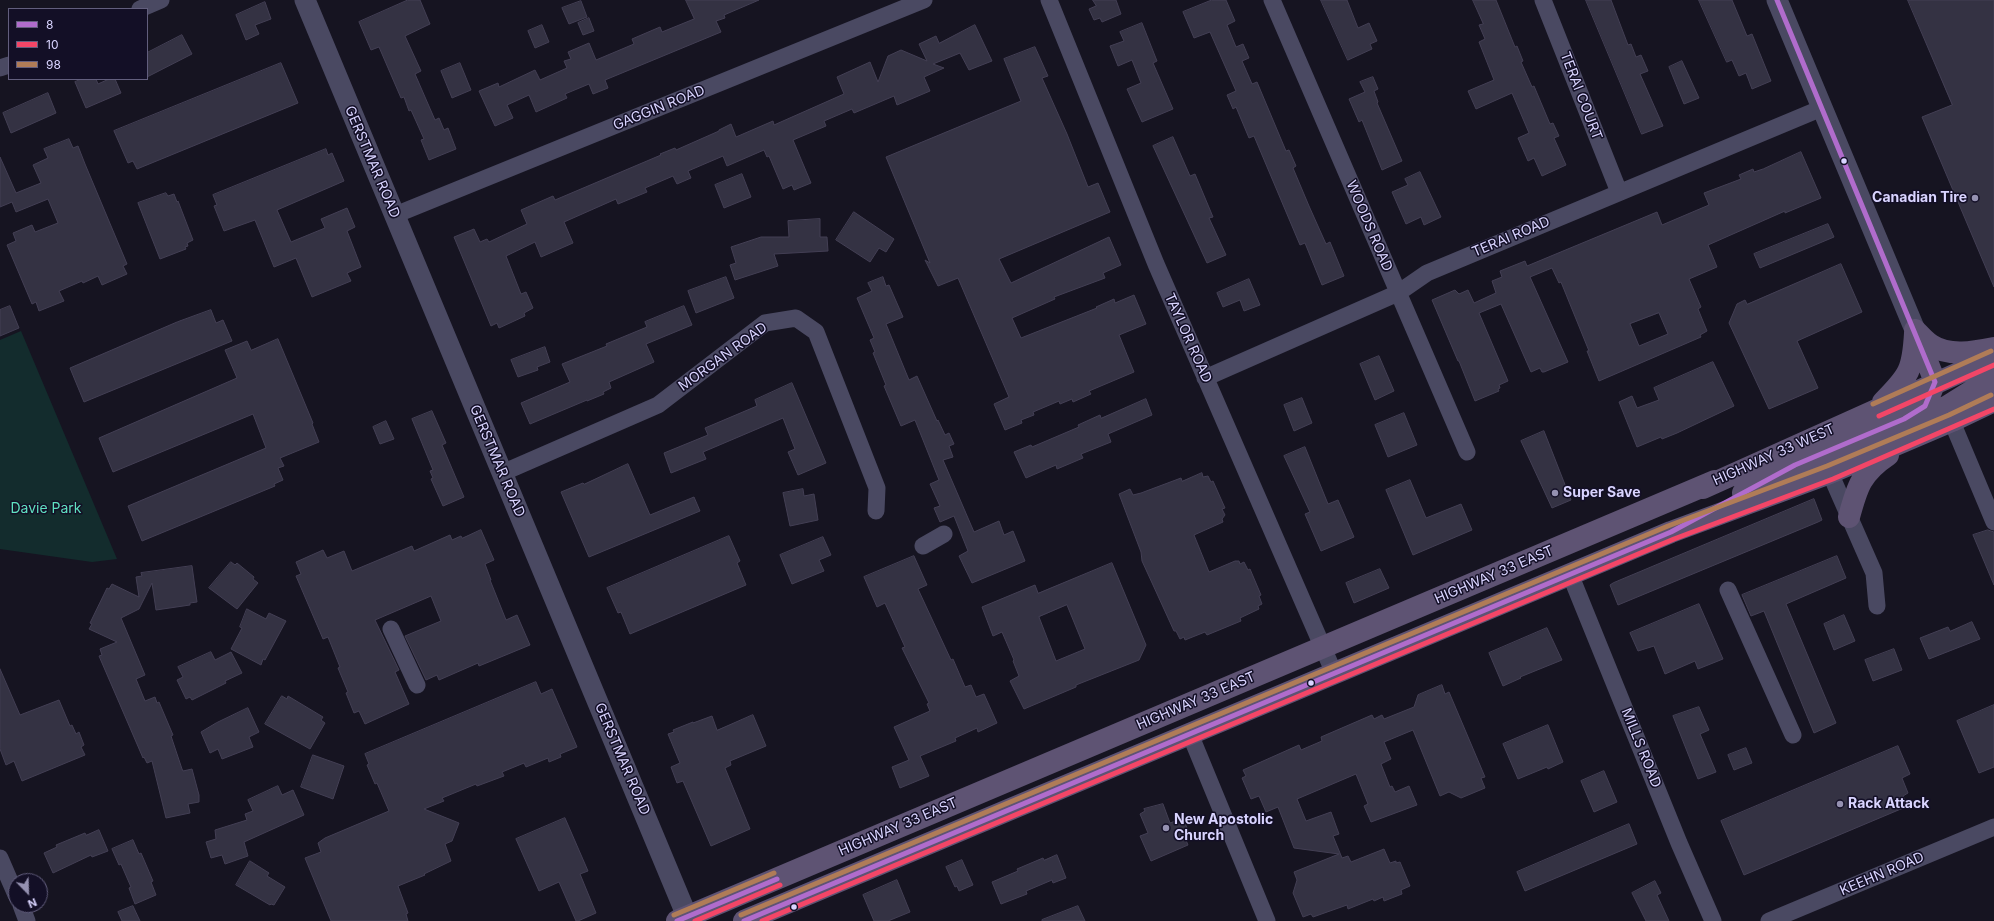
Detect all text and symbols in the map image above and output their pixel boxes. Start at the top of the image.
legend [8,8,148,80]
text: 8 [46,17,53,32]
text: 10 [46,37,58,52]
street label: TERAI COURT [1556,49,1606,143]
text: 98 [46,57,61,72]
street label: GAGGIN ROAD [611,82,707,134]
street label: GERSTMAR ROAD [341,103,403,221]
unlabelled marker [1839,156,1849,166]
street label: WOODS ROAD [1342,178,1396,274]
place label: Canadian Tire [1872,190,1967,206]
marker: Canadian Tire [1970,193,1980,203]
street label: TERAI ROAD [1470,213,1552,261]
street label: TAYLOR ROAD [1161,291,1215,385]
street label: MORGAN ROAD [675,319,771,395]
street label: GERSTMAR ROAD [466,402,528,520]
street label: HIGHWAY 33 WEST [1710,421,1838,489]
place label: Super Save [1563,485,1641,501]
marker: Super Save [1550,488,1560,498]
park label: Davie Park [10,501,82,517]
street label: HIGHWAY 33 EAST [1432,542,1556,608]
street label: HIGHWAY 33 EAST [1134,668,1258,734]
unlabelled marker [1306,678,1316,688]
street label: GERSTMAR ROAD [591,700,653,818]
street label: MILLS ROAD [1617,706,1665,790]
street label: HIGHWAY 33 EAST [836,794,960,860]
place label: Rack Attack [1848,796,1929,812]
marker: Rack Attack [1835,799,1845,809]
place label: New Apostolic Church [1174,812,1273,844]
marker: New Apostolic Church [1161,823,1171,833]
street label: KEEHN ROAD [1837,849,1927,899]
north arrow [8,873,48,913]
text: N [26,895,39,911]
unlabelled marker [789,902,799,912]

